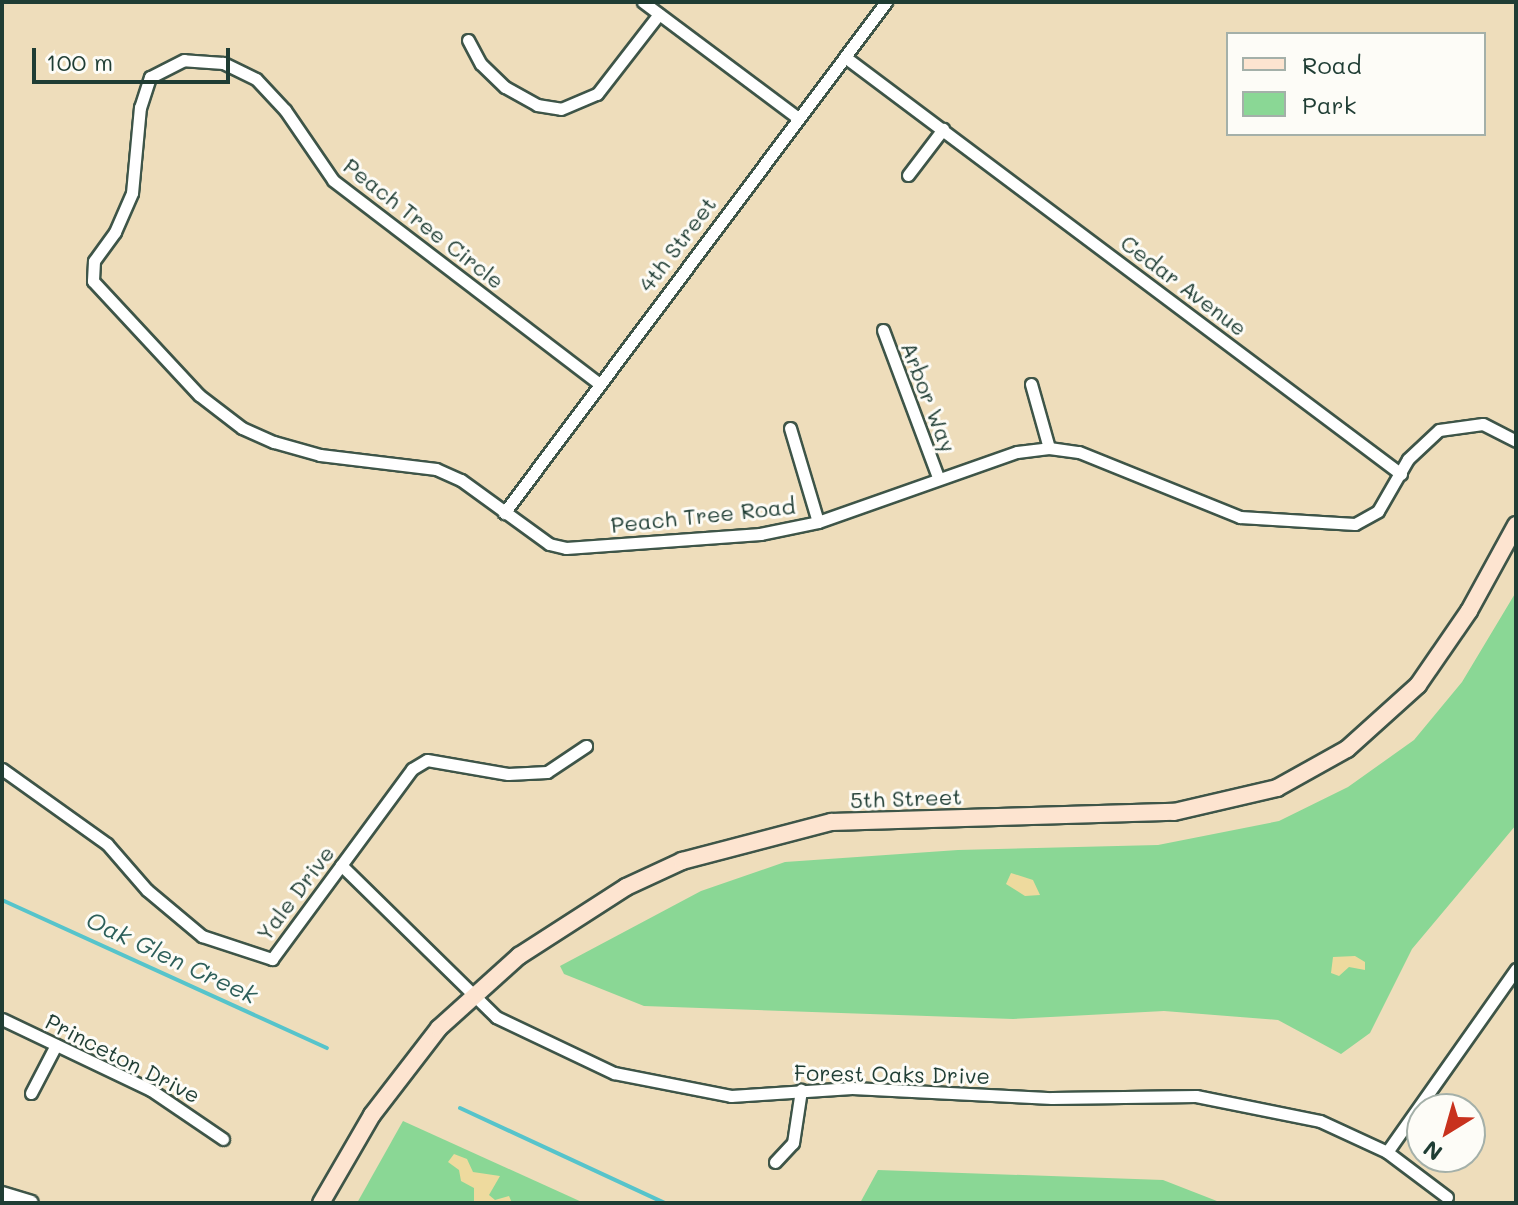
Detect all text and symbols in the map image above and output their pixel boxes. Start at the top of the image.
scale bar [36,32,234,82]
legend [1226,32,1486,136]
text: 100 m [46,46,113,77]
text: Road [1302,49,1362,80]
text: Park [1302,89,1356,120]
street label: Peach Tree Circle [339,152,509,294]
street label: 4th Street [633,191,721,297]
street label: Cedar Avenue [1116,229,1252,341]
street label: Arbor Way [896,338,962,456]
street label: Peach Tree Road [609,492,797,538]
street label: 5th Street [850,783,962,813]
street label: Yale Drive [251,840,339,946]
water label: Oak Glen Creek [82,905,262,1009]
street label: Princeton Drive [41,1008,205,1108]
street label: Forest Oaks Drive [794,1059,990,1089]
north arrow [1406,1093,1486,1173]
text: N [1417,1134,1448,1168]

